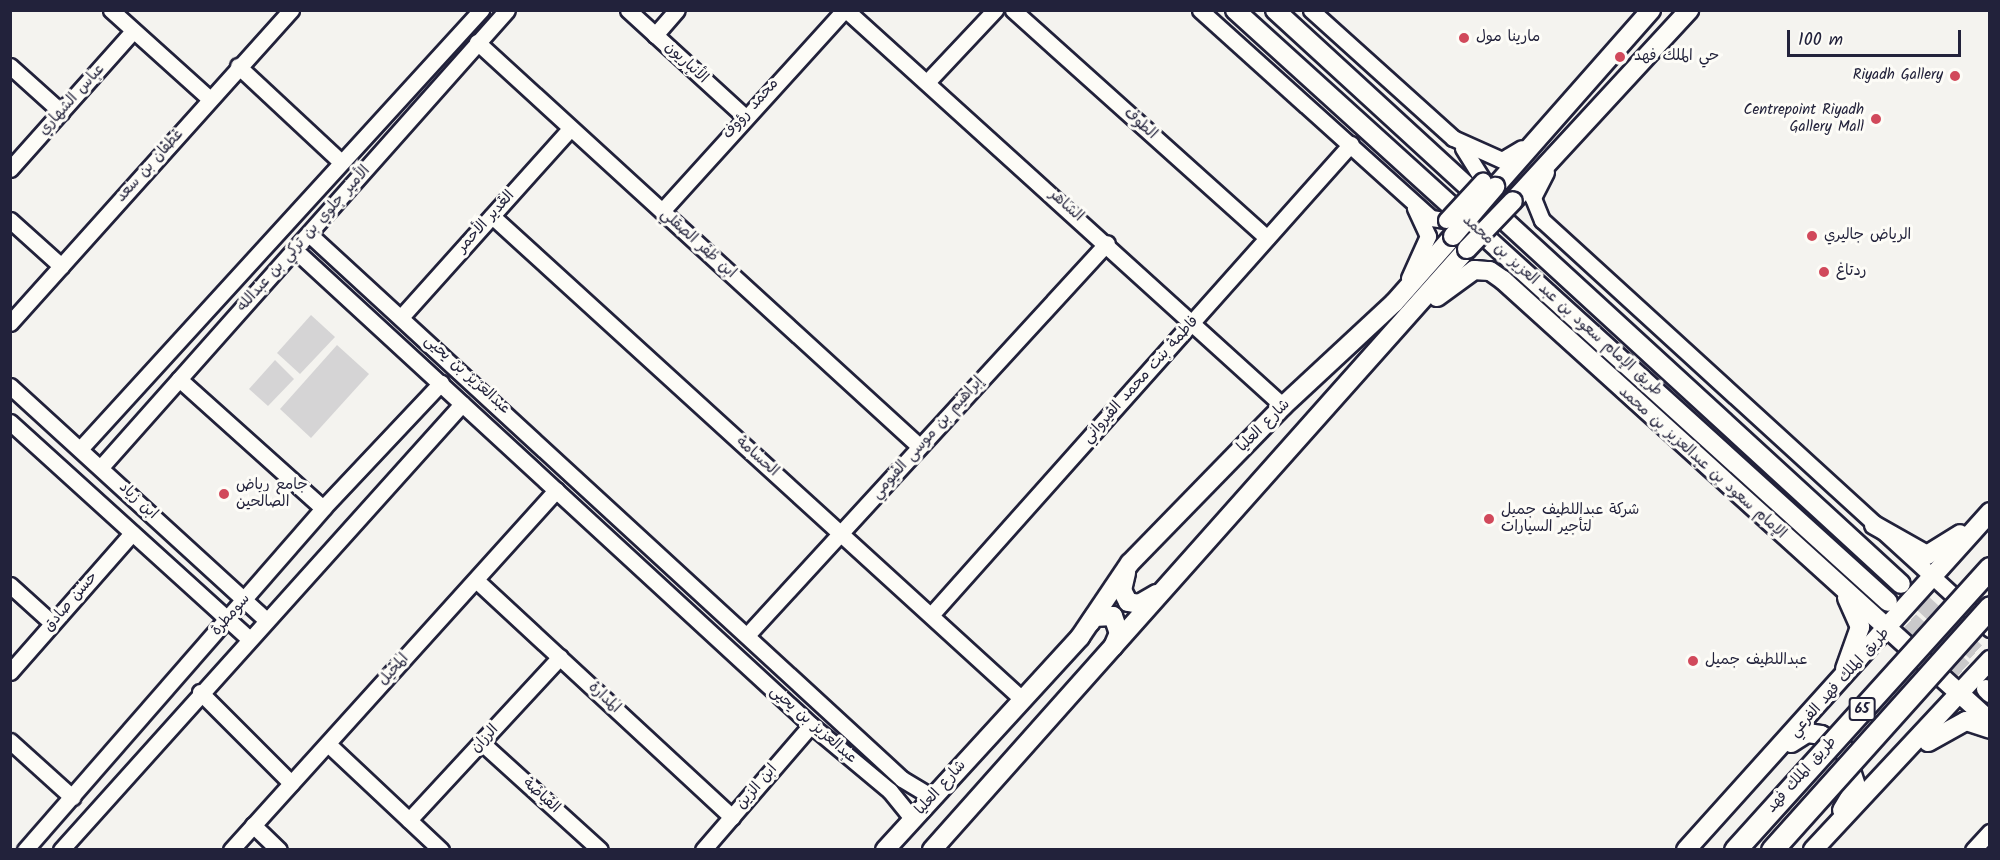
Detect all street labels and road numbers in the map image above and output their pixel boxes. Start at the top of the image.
street label: الأنباريون [661,38,711,88]
street label: عباس الشهاري [35,61,109,139]
street label: محمد رؤوف [719,75,783,143]
street label: الطوف [1120,104,1160,144]
street label: غطفان بن سعد [113,126,187,206]
street label: الأمير جلوي بن تركي بن عبدالله [234,162,374,316]
street label: الشاهر [1045,186,1087,226]
street label: الغدير الأحمر [453,187,519,257]
street label: ابن ظفر الصقلي [657,205,739,283]
street label: طريق الإمام سعود بن عبد العزيز بن محمد [1458,211,1666,401]
street label: فاطمة بنت محمد القيرواني [1079,313,1203,447]
street label: عبدالعزيز بن يحيى [420,332,514,418]
street label: إبراهيم بن موسى الفيومي [868,373,988,503]
street label: الإمام سعود بن عبدالعزيز بن محمد [1615,383,1789,543]
street label: شارع العليا [1234,396,1294,456]
street label: الحسامة [732,433,782,481]
street label: ابن زياد [115,479,161,523]
street label: حسن صادق [40,568,102,636]
street label: سومطرة [208,590,254,640]
street label: طريق الملك فهد الفرعي [1786,625,1894,741]
street label: المخيل [375,650,413,690]
street label: المدارة [584,679,624,717]
street label: عبدالعزيز بن يحيى [766,682,860,768]
road number: 65 [1848,698,1876,720]
street label: الرزان [467,721,503,757]
street label: طريق الملك فهد [1763,733,1841,817]
street label: شارع العليا [912,757,970,819]
street label: ابن الزين [733,761,781,813]
street label: الفياضة [519,775,563,817]

